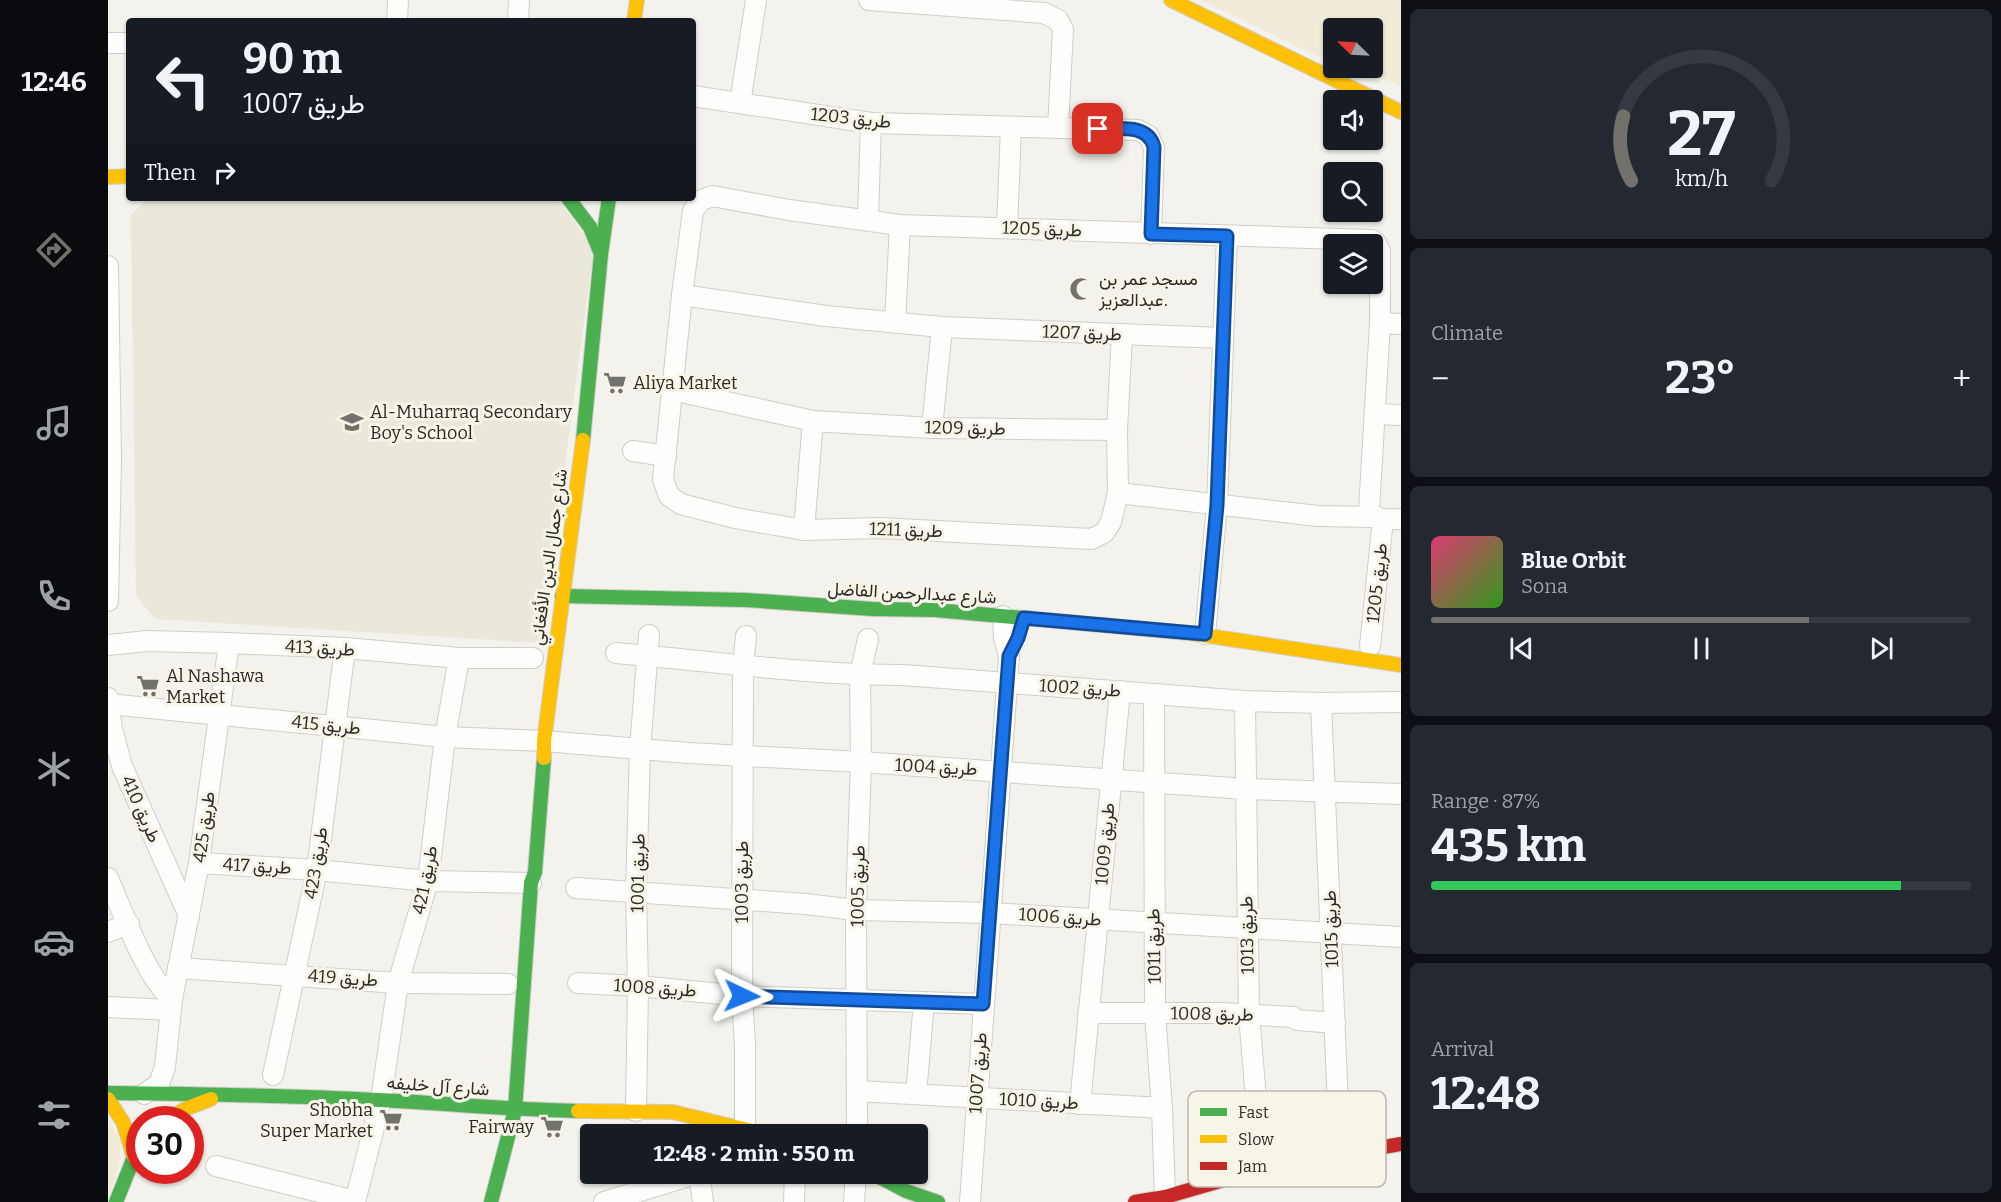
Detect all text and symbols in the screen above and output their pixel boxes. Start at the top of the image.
north arrow [1323,18,1383,78]
map controls [1323,18,1383,294]
text: 90 m [243,34,342,84]
icon: left [144,42,222,120]
text: 12:46 [21,66,87,98]
text: طريق 1007 [243,88,365,120]
button: sound [1323,90,1383,150]
text: 27 [1667,97,1735,172]
street label: طريق 1203 [810,103,892,133]
pin [1072,103,1123,154]
icon: arrive [1081,112,1114,145]
icon: right [208,156,241,189]
text: Then [144,159,196,186]
button: search [1323,162,1383,222]
text: km/h [1674,166,1728,192]
street label: طريق 1205 [1002,217,1082,241]
icon: directions [33,229,75,271]
button: layers [1323,234,1383,294]
place label: مسجد عمر بن عبدالعزيز. [1098,268,1198,311]
mosque icon: مسجد عمر بن عبدالعزيز. [1068,276,1094,302]
street label: طريق 1207 [1042,321,1122,345]
text: Climate [1431,321,1503,345]
text: 23° [1665,351,1736,405]
text: − [1431,359,1449,399]
text: + [1952,359,1971,399]
supermarket icon: Aliya Market [602,370,628,396]
place label: Aliya Market [633,372,738,394]
place label: Al-Muharraq Secondary Boy's School [370,401,573,444]
icon: music [33,402,75,444]
school or university icon: Al-Muharraq Secondary Boy's School [339,409,365,435]
street label: طريق 1209 [924,416,1006,440]
street label: شارع جمال الدين الأفغاني [526,467,576,647]
street label: طريق 1211 [869,518,943,542]
street label: طريق 1205 [1362,542,1392,624]
text: Blue Orbit [1521,547,1626,574]
text: Sona [1521,574,1568,598]
icon: phone [33,575,75,617]
street label: شارع عبدالرحمن الفاضل [827,578,997,609]
icon: previous [1505,632,1538,665]
icon: pause [1685,632,1718,665]
icon: next [1865,632,1898,665]
street label: طريق 413 [285,635,355,661]
place label: Al Nashawa Market [166,665,264,708]
supermarket icon: Al Nashawa Market [135,673,161,699]
street label: طريق 1002 [1038,674,1122,702]
street label: طريق 415 [290,710,362,740]
icon: climate [33,748,75,790]
street label: طريق 1004 [894,754,978,780]
street label: طريق 410 [116,772,166,846]
text: Range · 87% [1431,789,1540,813]
street label: طريق 425 [188,790,220,864]
street label: طريق 1009 [1090,802,1120,886]
text: 435 km [1431,819,1586,873]
street label: طريق 423 [299,826,333,900]
street label: طريق 1001 [626,833,650,913]
street label: طريق 1003 [731,841,753,923]
street label: طريق 421 [408,844,442,916]
street label: طريق 1005 [846,845,870,927]
street label: طريق 417 [222,853,292,879]
street label: طريق 1015 [1319,890,1343,968]
street label: طريق 1013 [1235,896,1259,974]
street label: طريق 1006 [1018,903,1102,931]
street label: طريق 1011 [1142,908,1166,984]
icon: car [33,921,75,963]
position arrow [710,964,774,1028]
street label: طريق 419 [307,965,379,991]
street label: طريق 1008 [613,974,697,1002]
street label: طريق 1008 [1170,1002,1254,1026]
street label: طريق 1007 [964,1032,992,1114]
text: Arrival [1431,1037,1494,1061]
text: 12:48 [1431,1067,1541,1121]
street label: شارع آل خليفه [386,1071,490,1102]
street label: طريق 1010 [999,1088,1079,1114]
legend [1188,1091,1386,1187]
icon: filters [33,1094,75,1136]
place label: Shobha Super Market [260,1099,373,1142]
text: Fast [1238,1103,1269,1122]
speed limit sign: 30 [126,1106,204,1184]
supermarket icon: Shobha Super Market [378,1107,404,1133]
supermarket icon: Fairway [539,1114,565,1140]
place label: Fairway [468,1116,534,1138]
text: Slow [1238,1130,1274,1149]
text: 12:48 · 2 min · 550 m [653,1140,855,1167]
text: Jam [1237,1157,1267,1176]

